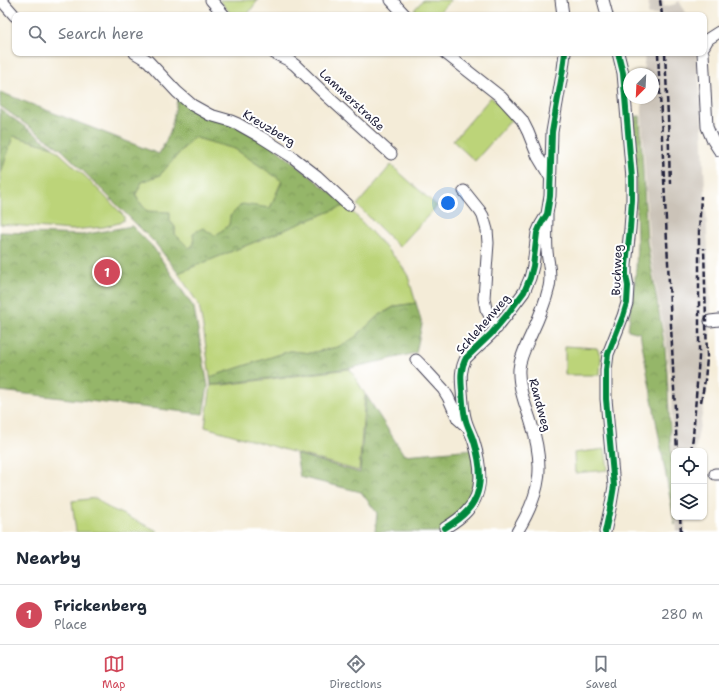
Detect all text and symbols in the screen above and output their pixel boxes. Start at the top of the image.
search box [12,12,707,56]
icon: search [26,23,48,45]
text: Search here [58,24,144,44]
street label: Lammerstraße [316,65,388,135]
north arrow [623,68,659,104]
street label: Kreuzberg [240,106,298,150]
your location [438,193,458,213]
street label: Buchweg [608,244,626,296]
pin: 1 [94,257,120,287]
street label: Schlehenweg [452,290,514,358]
street label: Randweg [525,377,555,433]
map controls [671,448,707,520]
button: locate [671,448,707,484]
button: layers [671,484,707,520]
text: Nearby [16,547,81,569]
text: Frickenberg [54,596,147,616]
text: 1 [26,606,32,623]
text: 280 m [661,606,703,623]
text: Place [54,616,87,633]
tab: Map [102,653,126,692]
tab: Directions [329,653,382,692]
tab: Saved [586,653,617,692]

